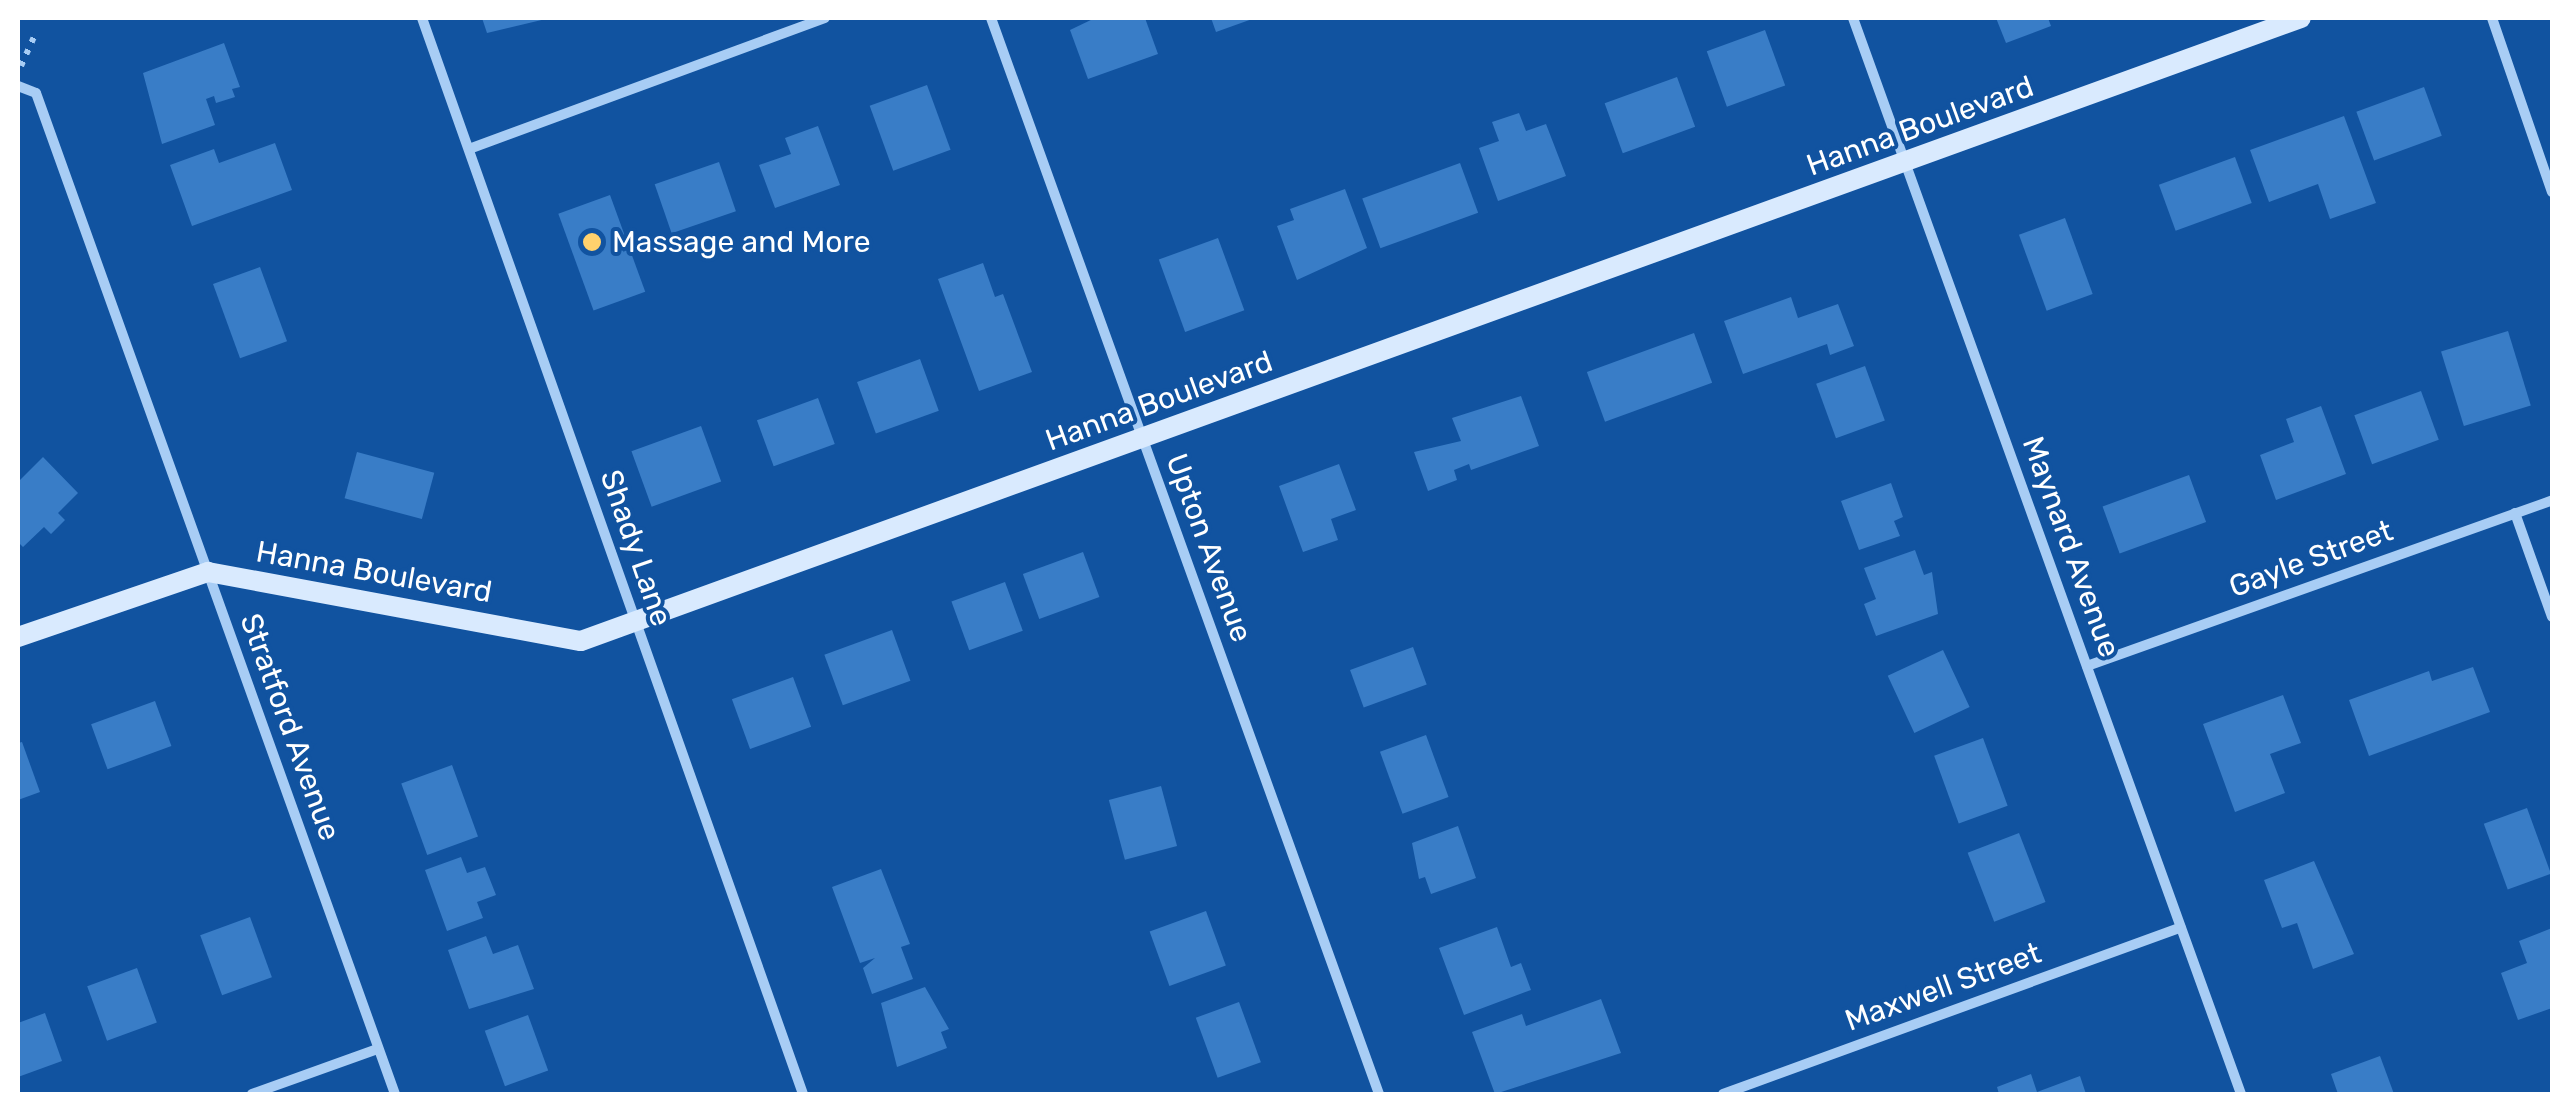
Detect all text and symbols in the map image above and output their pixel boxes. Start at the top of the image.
street label: Hanna Boulevard [1802,68,2038,184]
place label: Massage and More [612,224,870,260]
marker: Massage and More [581,231,603,253]
street label: Hanna Boulevard [1041,343,1277,459]
street label: Maynard Avenue [2014,432,2128,662]
street label: Upton Avenue [1158,449,1260,647]
street label: Shady Lane [592,465,680,631]
street label: Gayle Street [2224,513,2398,605]
street label: Hanna Boulevard [253,534,495,610]
street label: Stratford Avenue [232,608,348,846]
street label: Maxwell Street [1840,935,2046,1039]

